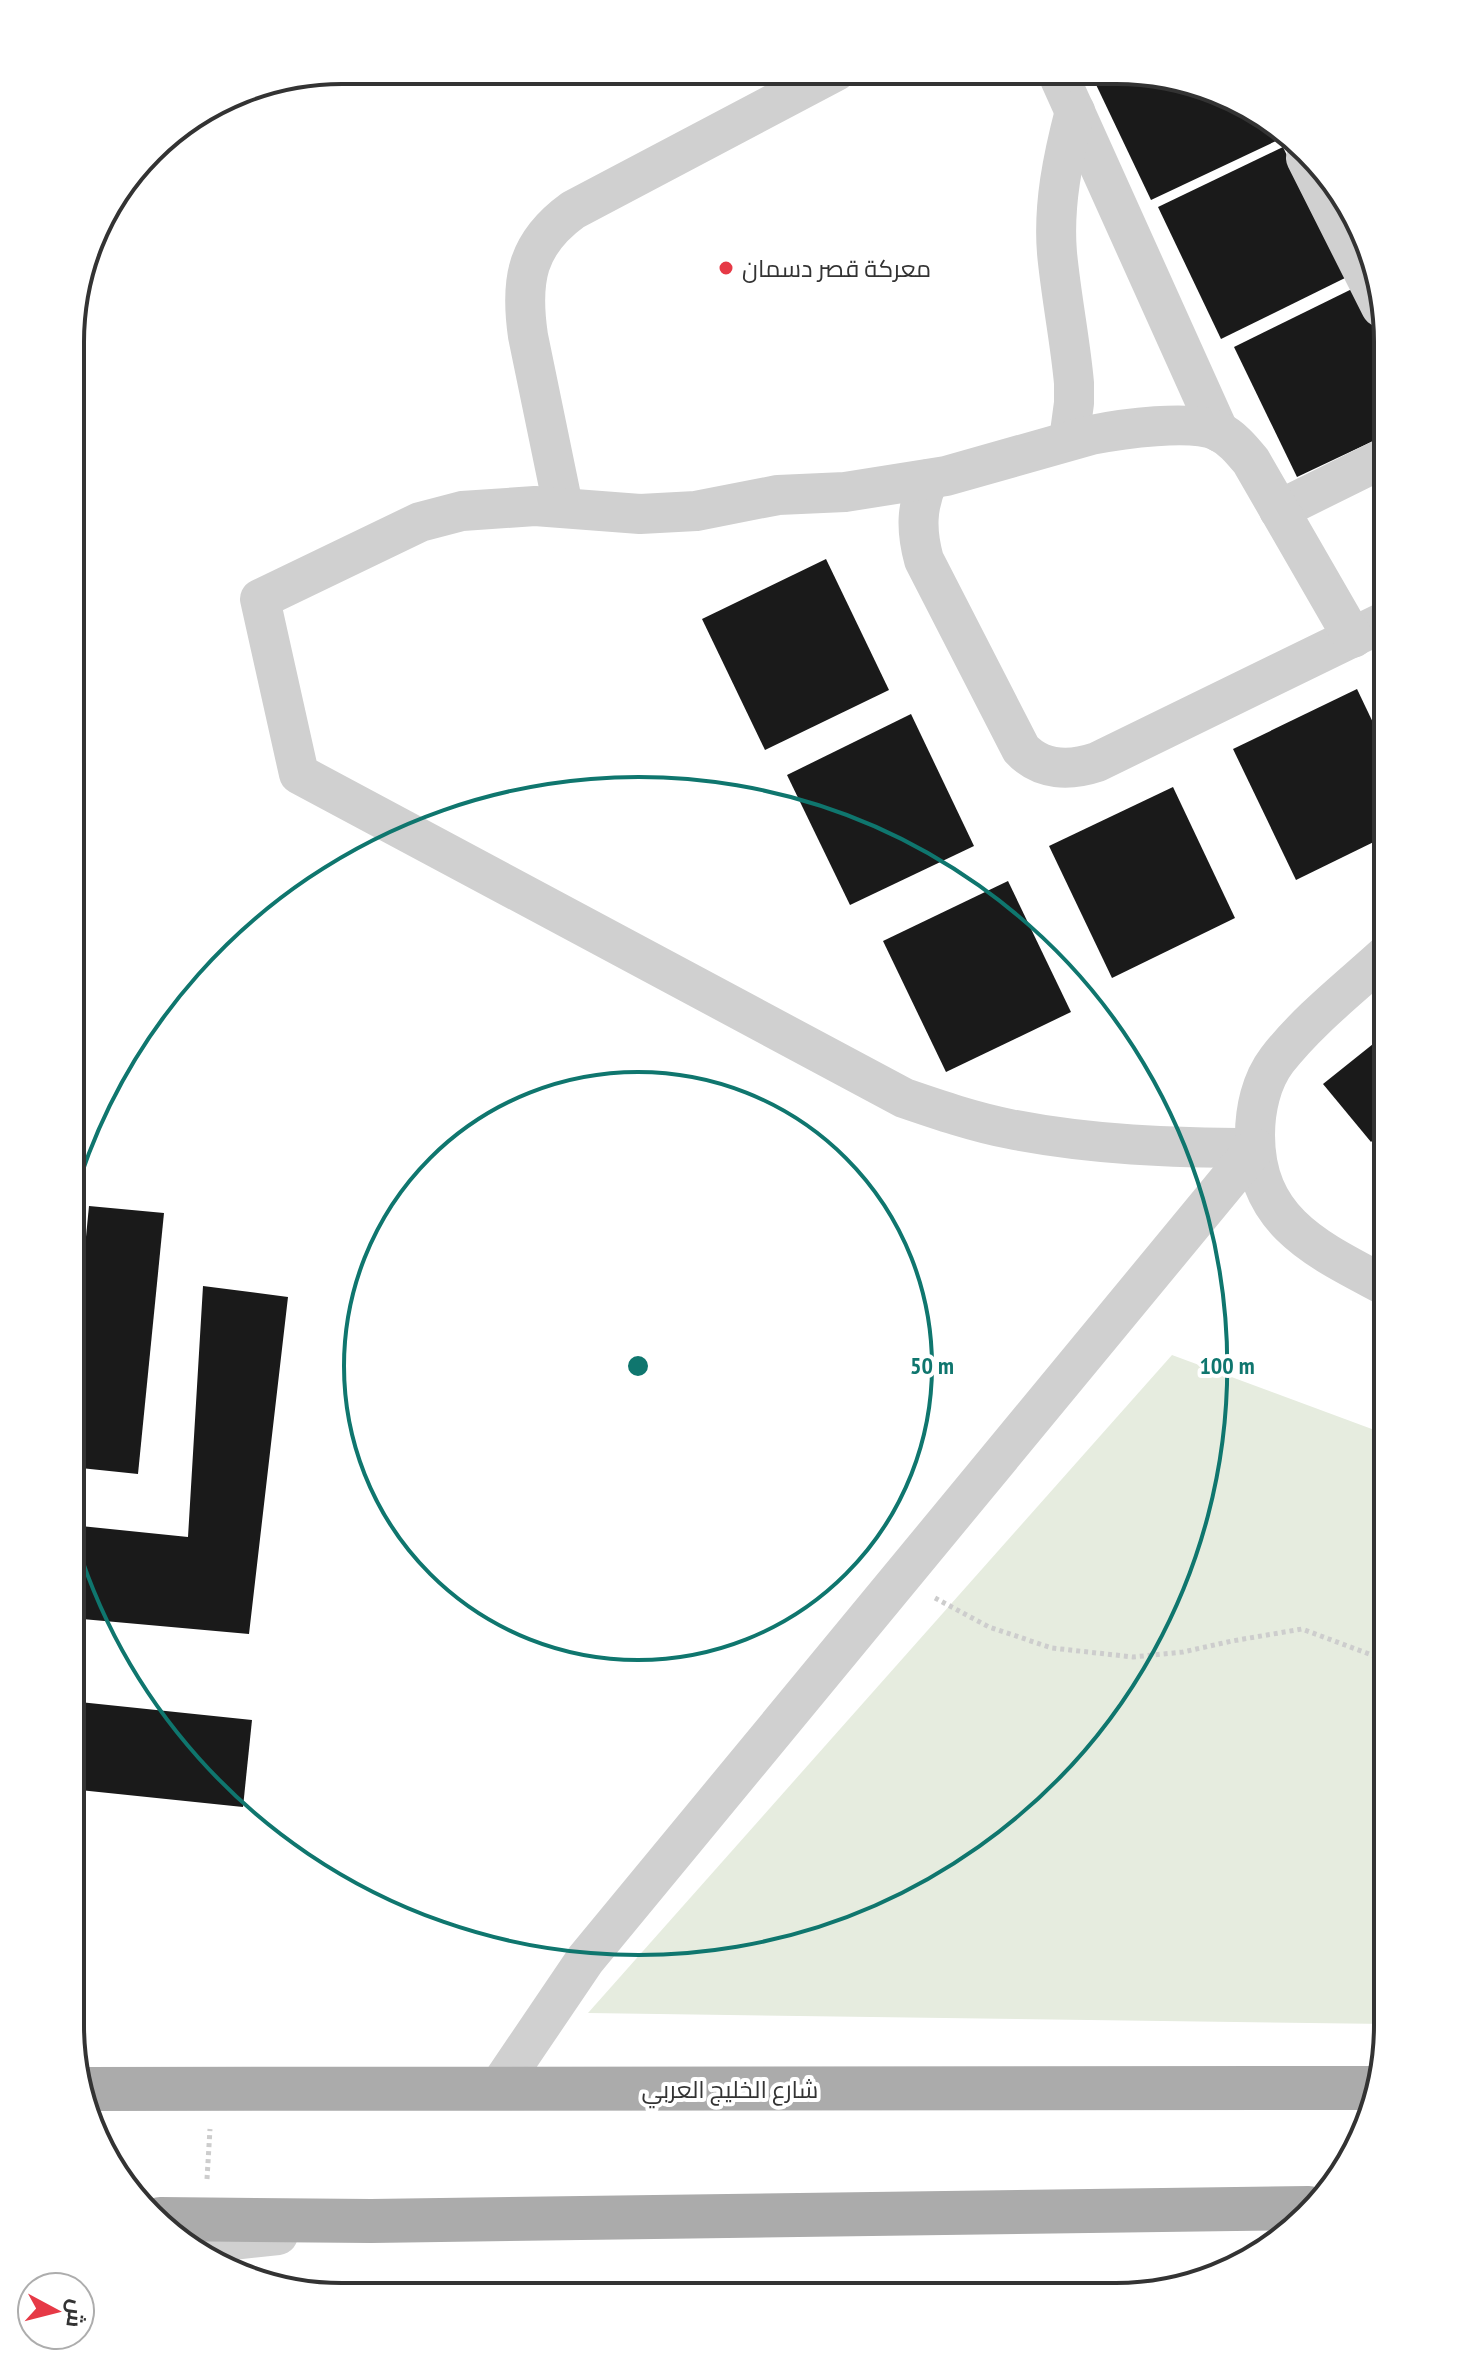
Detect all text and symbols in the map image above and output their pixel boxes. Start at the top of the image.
place label: معركة قصر دسمان [742,253,931,284]
marker: معركة قصر دسمان [717,259,735,277]
text: 50 m [910,1350,954,1381]
text: 100 m [1199,1350,1255,1381]
centre of rings [624,1352,652,1380]
street label: شارع الخليج العربي [642,2074,818,2109]
north arrow [16,2271,96,2351]
text: ش [60,2298,91,2329]

